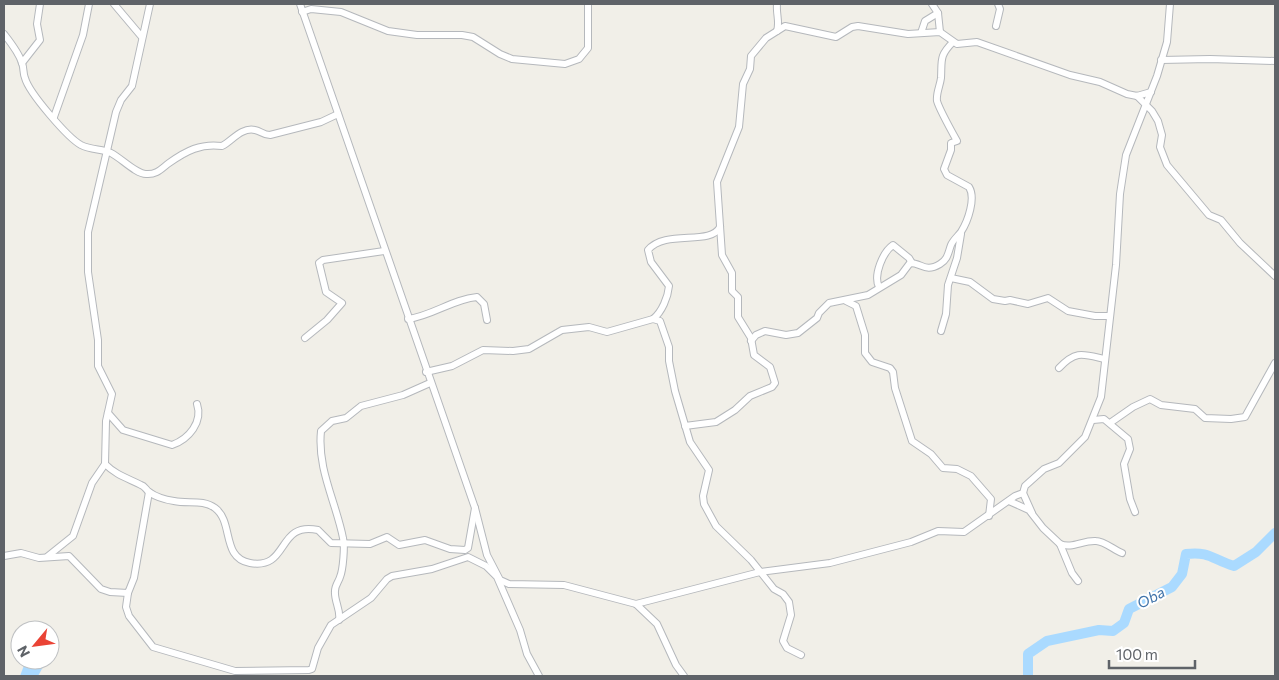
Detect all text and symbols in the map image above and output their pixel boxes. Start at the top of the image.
water label: Oba [1134,582,1168,612]
north arrow [10,620,60,670]
scale bar [1109,638,1195,670]
text: N [13,643,33,660]
text: 100 m [1116,645,1158,663]

